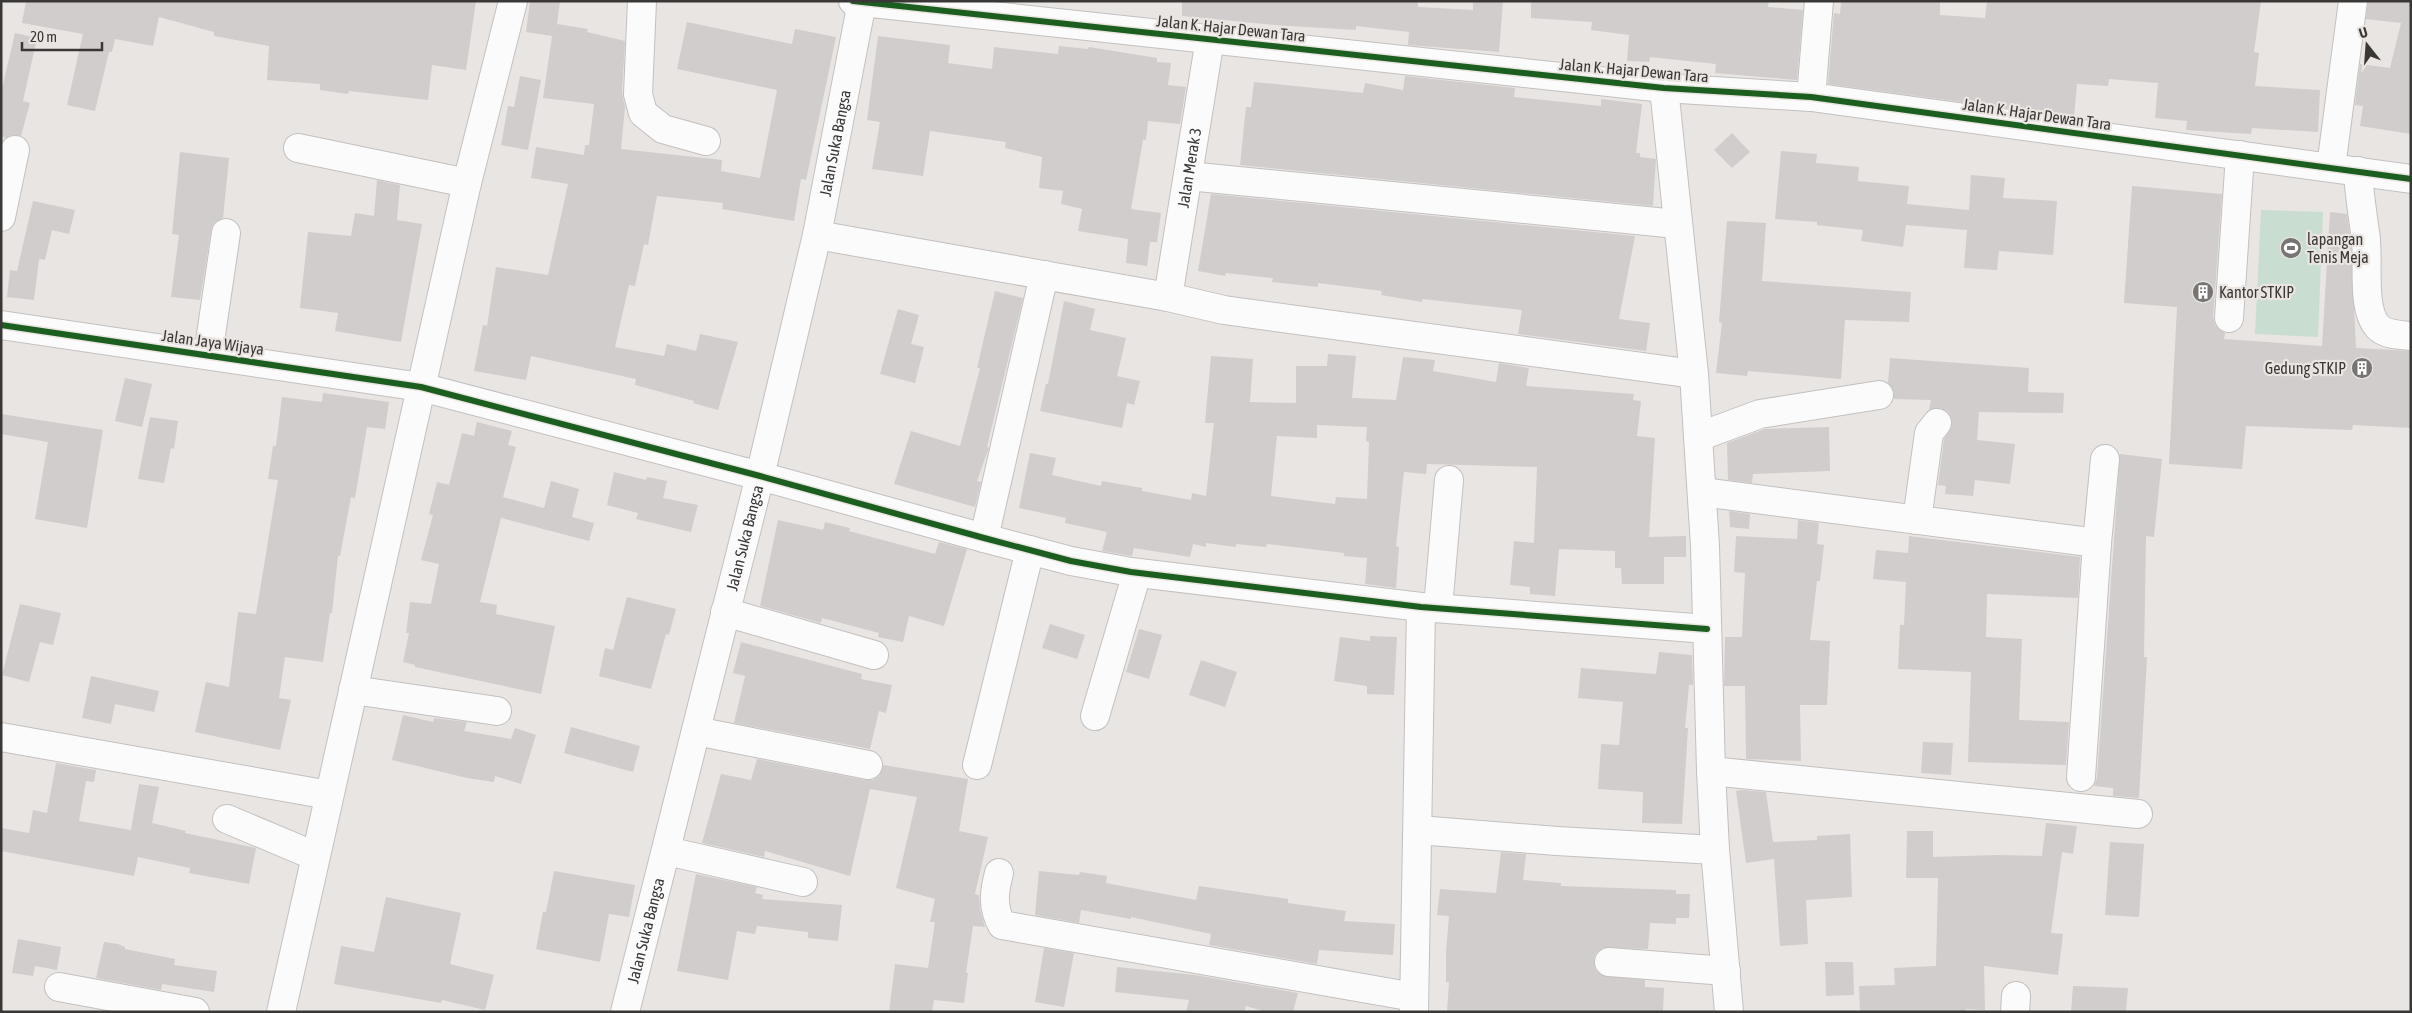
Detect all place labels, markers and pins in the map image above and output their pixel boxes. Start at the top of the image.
place label: lapangan Tenis Meja [2307,230,2369,267]
sports icon: lapangan Tenis Meja [2279,236,2303,260]
building icon: Kantor STKIP [2191,280,2215,304]
place label: Kantor STKIP [2219,283,2294,301]
building icon: Gedung STKIP [2350,356,2374,380]
place label: Gedung STKIP [2265,359,2346,378]

